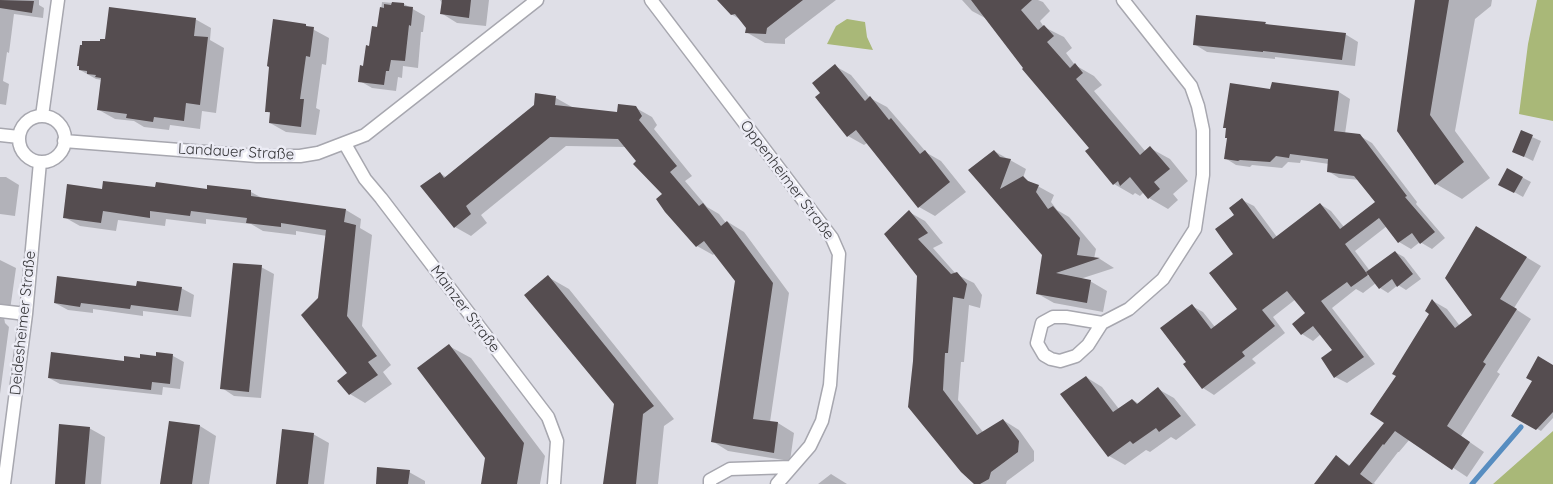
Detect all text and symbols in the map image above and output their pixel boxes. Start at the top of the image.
street label: Oppenheimer Straße [736,117,838,243]
street label: Landauer Straße [177,140,295,164]
street label: Deidesheimer Straße [6,250,40,396]
street label: Mainzer Straße [426,262,504,356]

